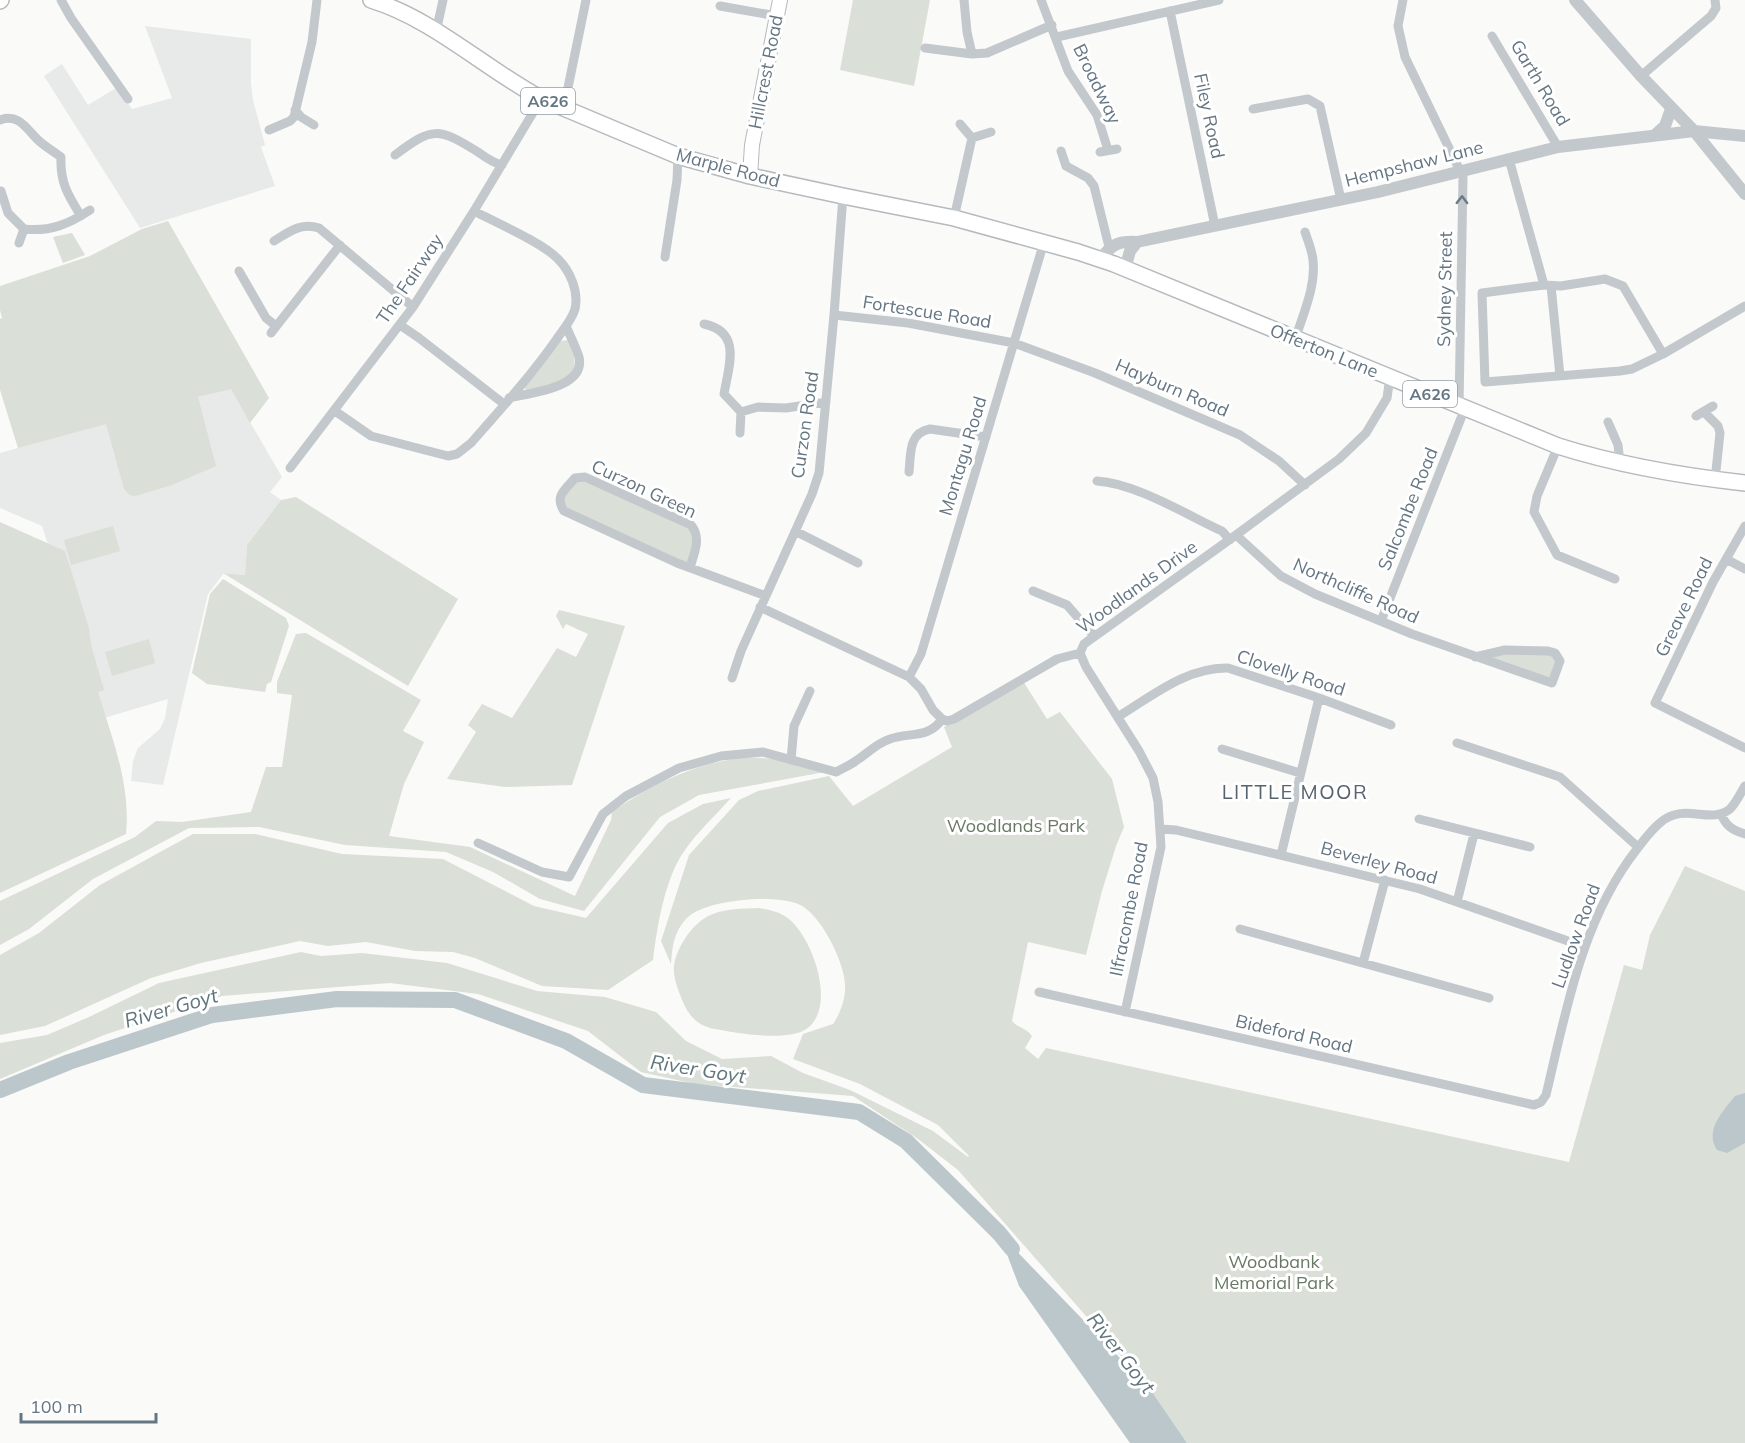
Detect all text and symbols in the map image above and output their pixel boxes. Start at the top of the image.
street label: Hillcrest Road [743,13,788,131]
street label: Garth Road [1506,35,1575,130]
street label: Broadway [1068,40,1127,128]
street label: Filey Road [1189,71,1230,161]
road number: A626 [521,88,575,114]
street label: Hempshaw Lane [1342,135,1485,192]
street label: Marple Road [674,143,783,192]
one-way arrow [1456,196,1469,205]
street label: The Fairway [371,229,448,328]
street label: Sydney Street [1432,231,1457,347]
street label: Fortescue Road [861,290,993,333]
street label: Offerton Lane [1267,318,1382,383]
street label: Hayburn Road [1112,353,1232,422]
street label: Curzon Road [786,370,823,480]
road number: A626 [1403,381,1457,407]
street label: Montagu Road [933,393,992,518]
street label: Salcombe Road [1372,444,1443,574]
street label: Curzon Green [588,454,700,523]
street label: Woodlands Drive [1072,535,1202,638]
street label: Northcliffe Road [1290,553,1423,629]
street label: Greave Road [1650,553,1718,660]
street label: Clovelly Road [1234,644,1348,701]
district label: LITTLE MOOR [1222,779,1368,804]
park label: Woodlands Park [947,814,1086,837]
street label: Beverley Road [1318,836,1440,889]
street label: Ilfracombe Road [1104,840,1153,978]
street label: Ludlow Road [1546,880,1605,991]
water label: River Goyt [121,982,221,1033]
street label: Bideford Road [1233,1009,1355,1058]
water label: River Goyt [649,1049,748,1089]
park label: Woodbank Memorial Park [1214,1250,1335,1294]
water label: River Goyt [1082,1307,1161,1399]
scale bar [21,1386,156,1424]
text: 100 m [30,1395,83,1418]

